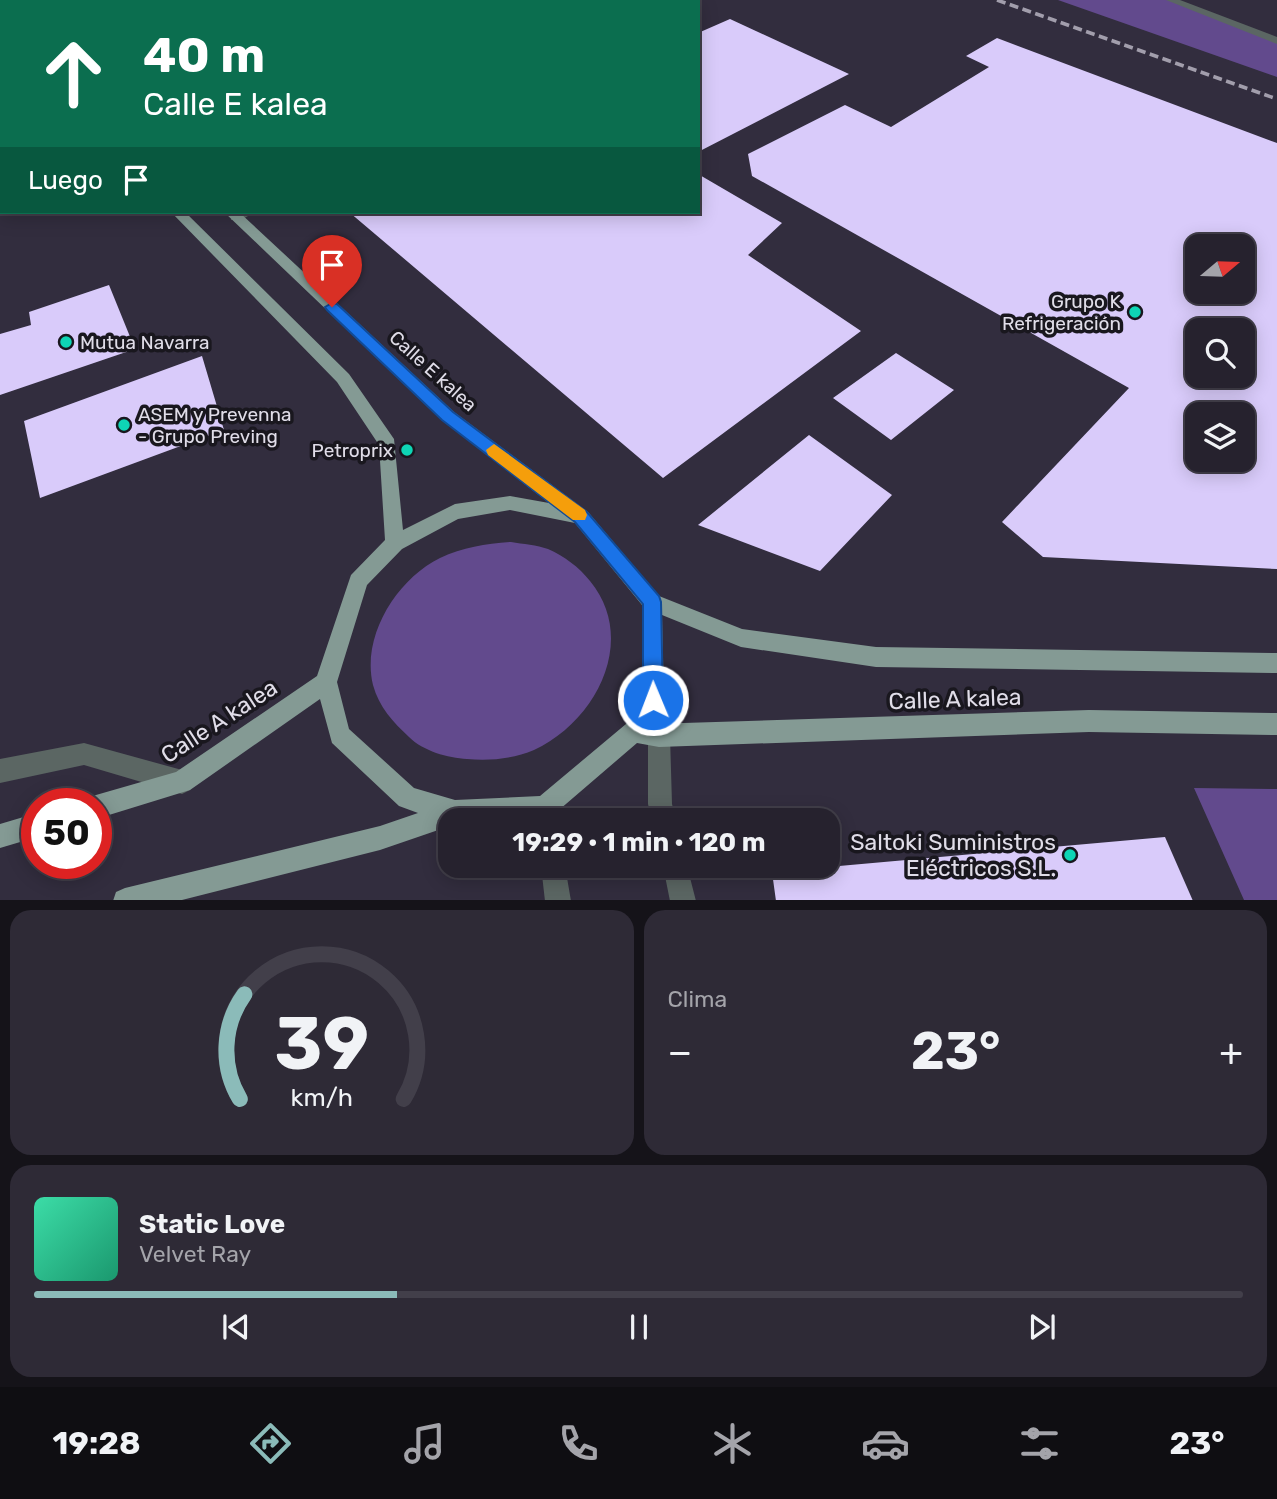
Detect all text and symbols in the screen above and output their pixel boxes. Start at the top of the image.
text: 40 m [143,26,265,84]
icon: ahead [28,28,119,119]
text: Calle E kalea [143,85,328,123]
icon: arrive [117,161,155,199]
text: Luego [28,165,103,196]
north arrow [1185,234,1255,304]
map controls [1185,234,1255,472]
pin [302,235,362,307]
icon: arrive [313,246,351,284]
place label: Grupo K Refrigeración [1002,290,1122,335]
marker: Grupo K Refrigeración [1127,304,1143,320]
button: search [1185,318,1255,388]
street label: Calle E kalea [385,326,481,416]
place label: Mutua Navarra [80,331,209,354]
marker: Mutua Navarra [58,334,74,350]
button: layers [1185,402,1255,472]
place label: ASEM y Prevenna - Grupo Preving [138,403,292,448]
marker: ASEM y Prevenna - Grupo Preving [116,417,132,433]
place label: Petroprix [312,439,393,462]
marker: Petroprix [399,442,415,458]
position arrow [616,663,690,737]
street label: Calle A kalea [156,673,282,769]
street label: Calle A kalea [888,683,1022,715]
speed limit sign: 50 [21,788,112,879]
text: 19:29 · 1 min · 120 m [512,827,766,858]
place label: Saltoki Suministros Eléctricos S.L. [850,828,1056,882]
marker: Saltoki Suministros Eléctricos S.L. [1062,847,1078,863]
text: Clima [668,985,727,1013]
text: 39 [274,1001,369,1087]
text: 23° [911,1020,1000,1082]
text: − [668,1029,692,1075]
text: + [1219,1029,1243,1075]
text: km/h [291,1082,353,1111]
text: Static Love [139,1209,285,1240]
text: Velvet Ray [139,1240,251,1268]
icon: previous [217,1308,255,1346]
icon: pause [620,1308,658,1346]
icon: next [1023,1308,1061,1346]
icon: directions [246,1419,295,1468]
icon: music [400,1419,449,1468]
icon: phone [554,1419,603,1468]
icon: climate [708,1419,757,1468]
icon: car [861,1419,910,1468]
icon: filters [1015,1419,1064,1468]
text: 19:28 [52,1424,141,1462]
text: 23° [1169,1424,1224,1462]

